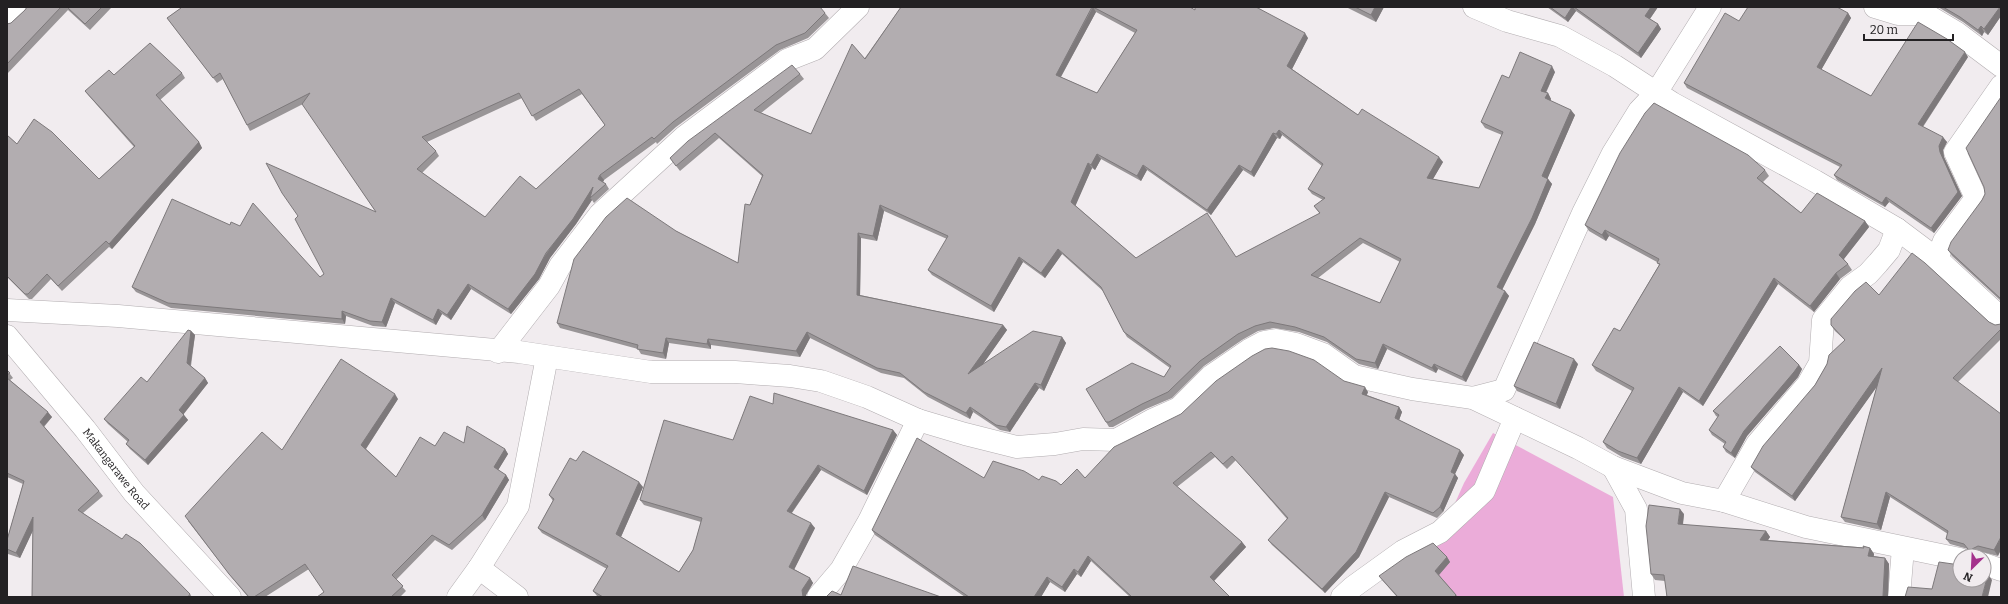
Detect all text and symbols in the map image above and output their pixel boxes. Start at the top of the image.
scale bar [1864,16,1953,42]
text: 20 m [1870,23,1899,37]
street label: Makangarawe Road [80,426,153,512]
north arrow [1952,548,1992,588]
text: N [1961,569,1975,584]

